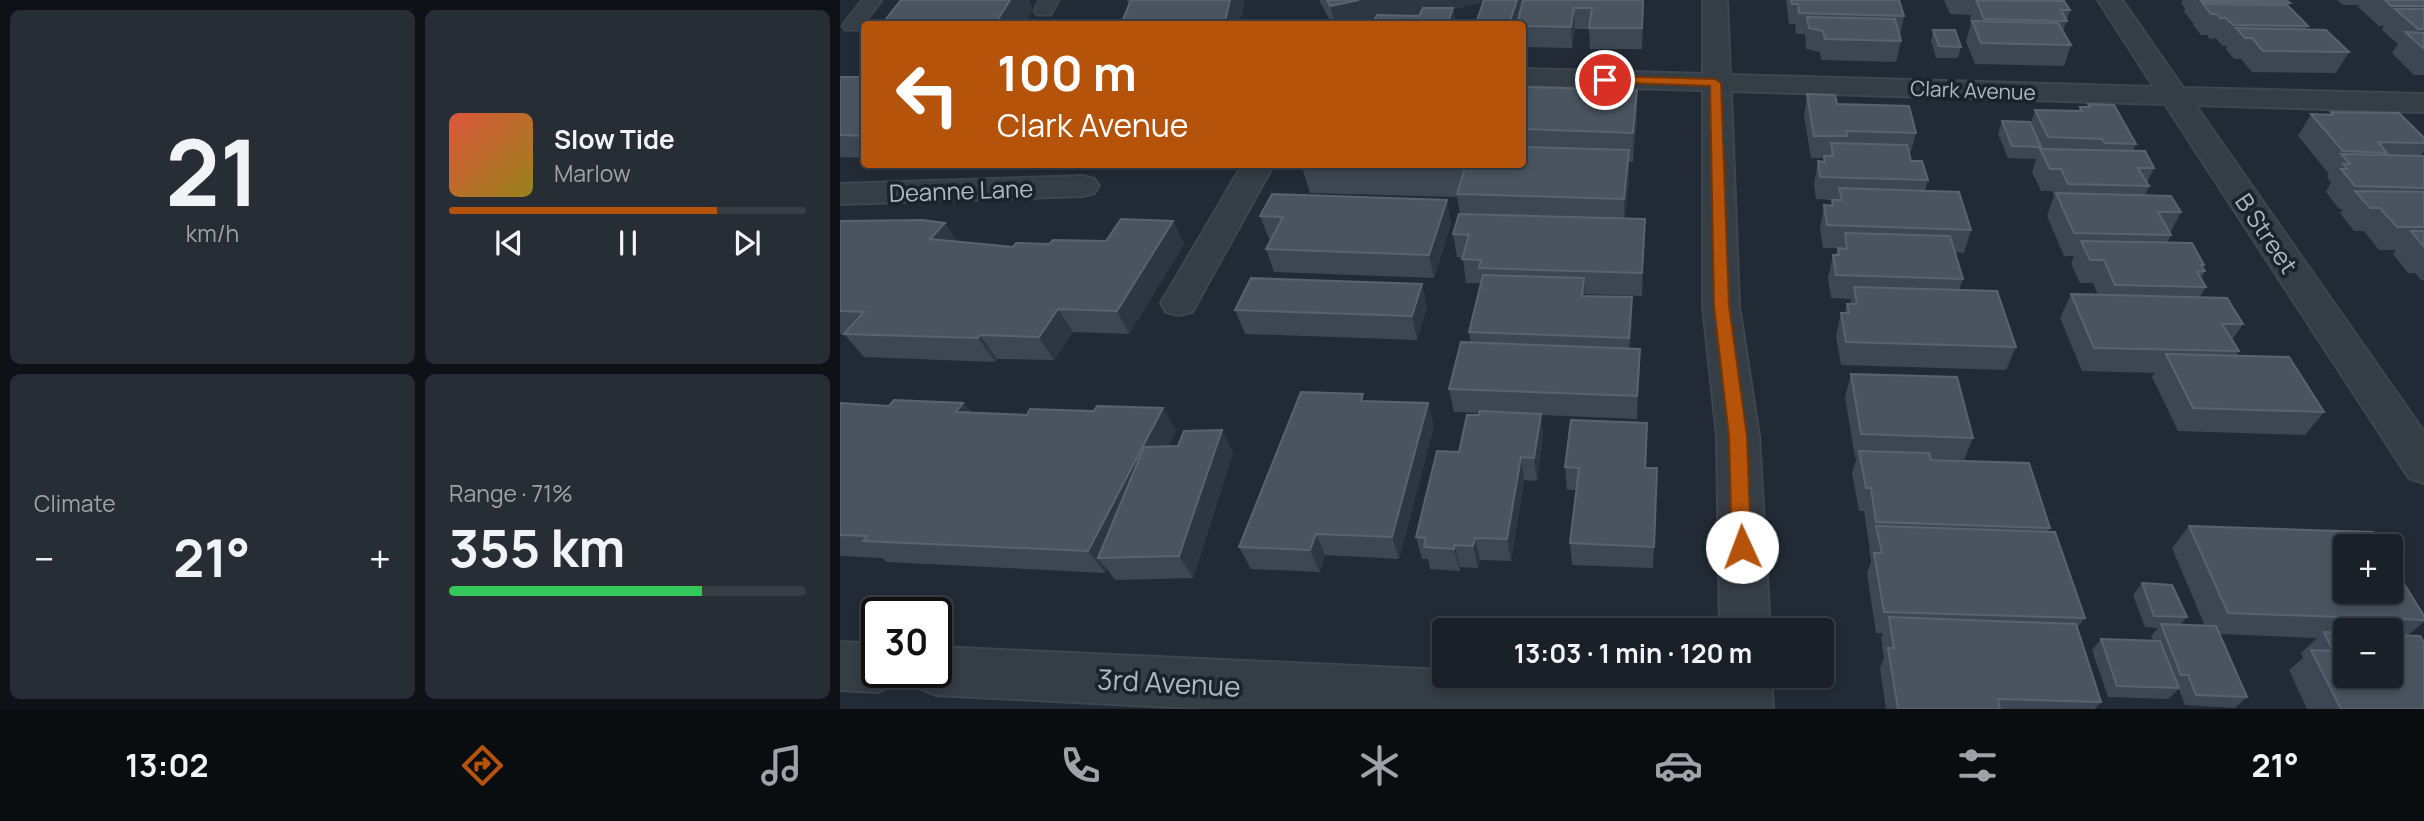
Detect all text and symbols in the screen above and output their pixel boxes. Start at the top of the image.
text: 100 m [997,39,1137,106]
icon: left [882,49,973,140]
pin [1575,50,1635,110]
icon: arrive [1586,61,1624,99]
street label: Clark Avenue [1910,74,2036,106]
text: Clark Avenue [997,103,1189,147]
text: 21 [165,109,260,233]
text: Slow Tide [554,121,675,157]
text: Marlow [554,157,631,189]
street label: Deanne Lane [888,171,1034,209]
street label: B Street [2228,186,2306,280]
text: km/h [186,217,239,249]
icon: previous [490,224,528,262]
icon: pause [609,224,647,262]
icon: next [728,224,766,262]
text: Range · 71% [449,477,573,509]
text: Climate [34,487,116,519]
position arrow [1705,510,1779,584]
text: 355 km [449,512,625,583]
text: 21° [173,522,250,593]
text: − [34,532,55,584]
text: + [369,532,391,584]
map controls [2333,534,2403,688]
button: + [2333,534,2403,604]
speed limit sign: 30 [861,597,952,688]
button: − [2333,618,2403,688]
text: 13:03 · 1 min · 120 m [1514,635,1752,671]
street label: 3rd Avenue [1096,659,1242,705]
icon: directions [458,741,507,790]
icon: music [757,741,806,790]
icon: phone [1056,741,1105,790]
icon: climate [1355,741,1404,790]
icon: car [1654,741,1703,790]
icon: filters [1953,741,2002,790]
text: 13:02 [125,743,209,787]
text: 21° [2252,743,2299,787]

